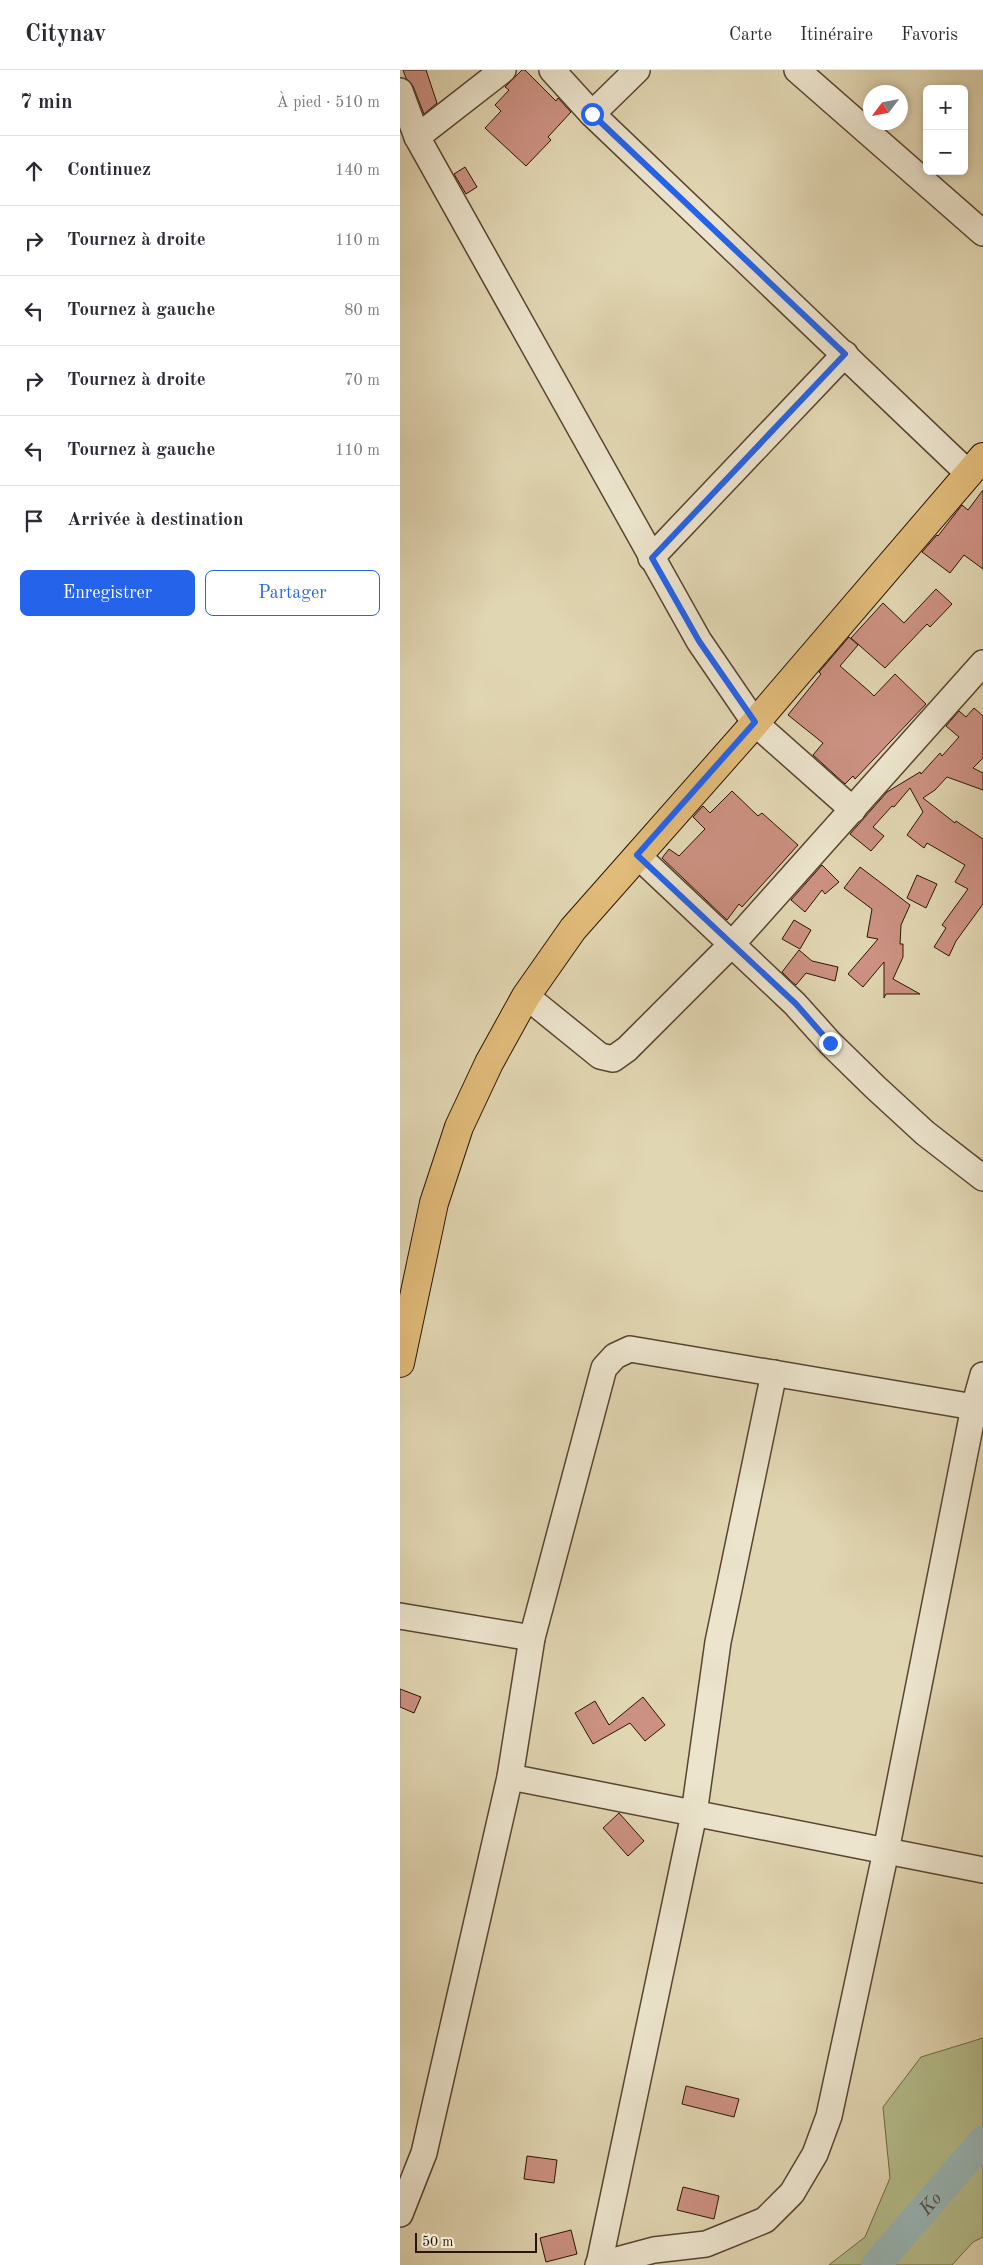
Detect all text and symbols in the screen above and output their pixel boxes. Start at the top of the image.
text: Citynav [25,23,106,47]
text: Carte [729,26,772,44]
text: Itinéraire [800,26,873,44]
text: Favoris [901,26,958,44]
north arrow [863,85,908,130]
map controls [923,85,968,175]
button: + [923,85,968,130]
text: 7 min [20,92,73,113]
text: À pied · 510 m [277,95,380,111]
route start [581,103,604,126]
button: − [923,130,968,175]
icon: ahead [20,157,48,185]
text: Continuez [67,161,151,180]
text: 140 m [335,163,380,179]
icon: right [20,227,48,255]
text: Tournez à droite [67,231,206,250]
text: 110 m [335,233,380,249]
icon: left [20,297,48,325]
text: Tournez à gauche [67,301,215,320]
text: 80 m [344,303,380,319]
icon: right [20,367,48,395]
text: Tournez à droite [67,371,206,390]
text: 70 m [344,373,380,389]
icon: left [20,437,48,465]
text: Tournez à gauche [67,441,215,460]
text: 110 m [335,443,380,459]
icon: arrive [20,507,48,535]
text: Arrivée à destination [67,511,243,530]
button: Enregistrer [20,570,195,616]
button: Partager [205,570,380,616]
route end [819,1032,842,1055]
water label: Ko [916,2189,946,2220]
scale bar [415,2230,538,2253]
text: 50 m [422,2235,453,2249]

